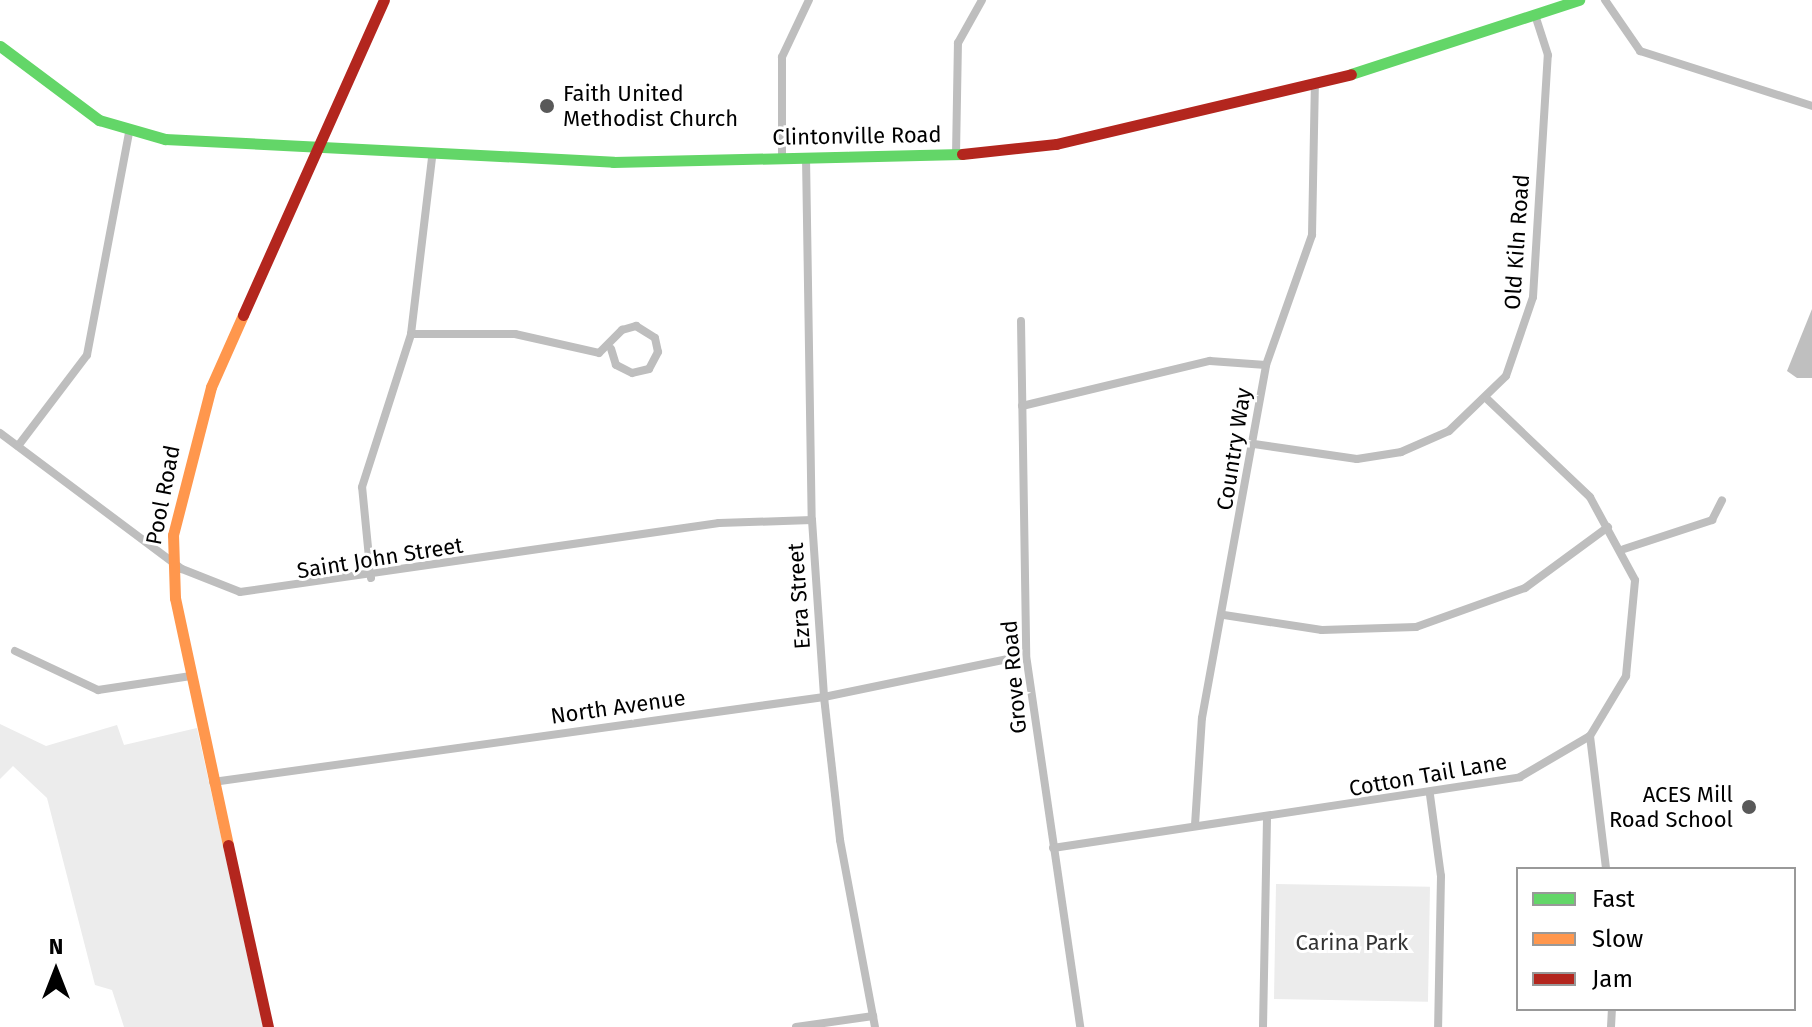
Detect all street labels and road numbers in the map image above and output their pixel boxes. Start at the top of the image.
street label: Clintonville Road [772,121,942,151]
street label: Old Kiln Road [1499,173,1535,311]
street label: Country Way [1211,386,1257,512]
street label: Pool Road [140,443,186,547]
street label: Saint John Street [295,532,465,584]
street label: Ezra Street [782,542,816,650]
street label: Grove Road [996,619,1032,735]
street label: North Avenue [549,684,687,730]
street label: Cotton Tail Lane [1347,748,1509,802]

